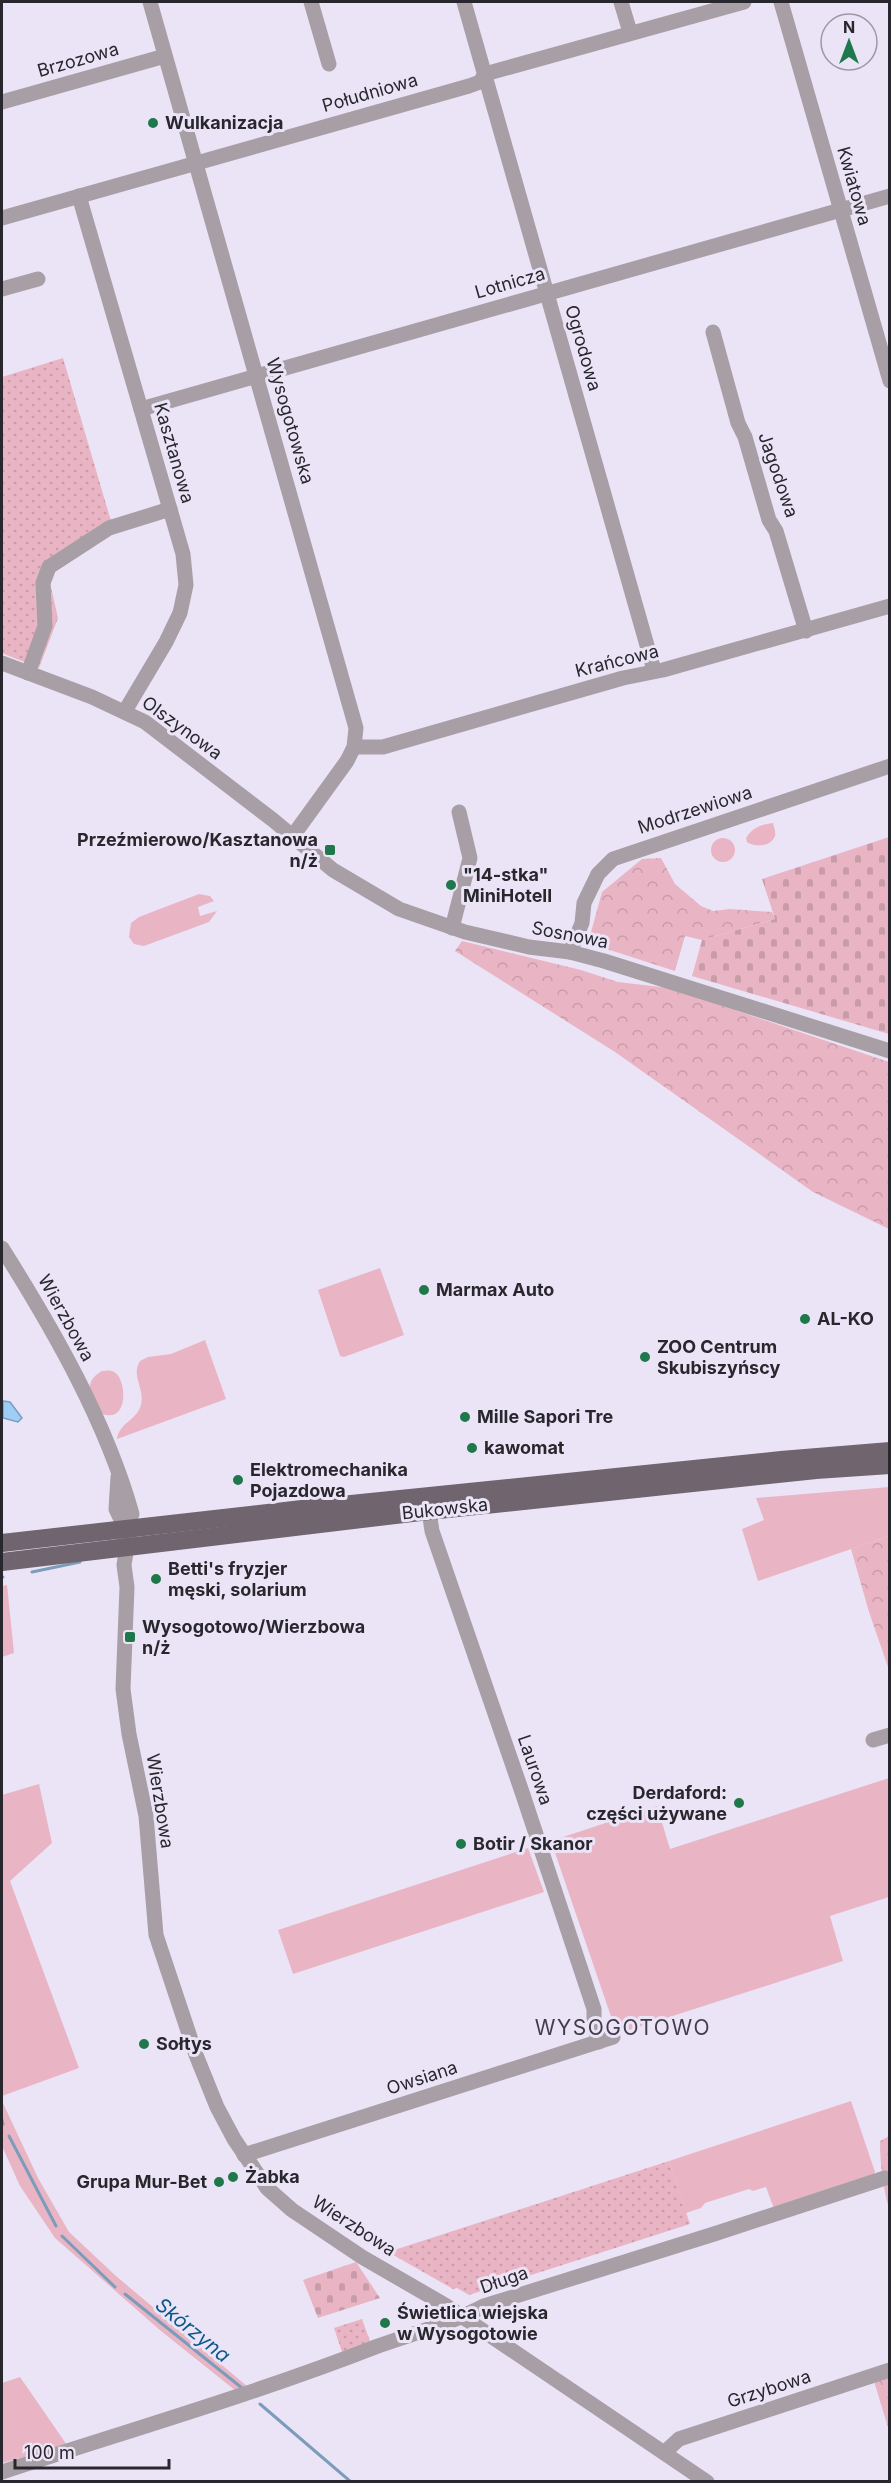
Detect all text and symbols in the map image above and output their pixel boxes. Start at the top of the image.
north arrow [819,12,879,72]
text: N [843,17,855,37]
street label: Brzozowa [35,38,121,81]
street label: Południowa [320,69,420,116]
place label: Wulkanizacja [165,112,283,133]
marker: Wulkanizacja [146,116,160,130]
street label: Kwiatowa [833,144,876,228]
street label: Lotnicza [472,263,547,303]
street label: Ogrodowa [561,302,606,393]
street label: Wysogotowska [262,355,319,486]
street label: Kasztanowa [150,400,199,506]
street label: Jagodowa [754,430,803,520]
street label: Krańcowa [573,640,661,681]
street label: Olszynowa [138,692,226,764]
street label: Modrzewiowa [635,781,755,838]
place label: Przeźmierowo/Kasztanowa n/ż [77,829,318,871]
marker: Przeźmierowo/Kasztanowa n/ż [323,843,337,857]
place label: "14-stka" MiniHotell [463,864,552,906]
marker: "14-stka" MiniHotell [444,878,458,892]
street label: Sosnowa [530,917,610,952]
street label: Wierzbowa [34,1271,99,1365]
place label: Marmax Auto [436,1279,554,1300]
marker: Marmax Auto [417,1283,431,1297]
place label: AL-KO [817,1308,874,1329]
marker: AL-KO [798,1312,812,1326]
place label: ZOO Centrum Skubiszyńscy [657,1336,780,1378]
marker: ZOO Centrum Skubiszyńscy [638,1350,652,1364]
place label: Mille Sapori Tre [477,1406,613,1427]
marker: Mille Sapori Tre [458,1410,472,1424]
place label: kawomat [484,1437,565,1458]
marker: kawomat [465,1441,479,1455]
place label: Elektromechanika Pojazdowa [250,1459,408,1501]
marker: Elektromechanika Pojazdowa [231,1473,245,1487]
street label: Bukowska [401,1494,489,1523]
place label: Betti's fryzjer męski, solarium [168,1558,307,1600]
marker: Betti's fryzjer męski, solarium [149,1572,163,1586]
place label: Wysogotowo/Wierzbowa n/ż [142,1616,365,1658]
marker: Wysogotowo/Wierzbowa n/ż [123,1630,137,1644]
street label: Laurowa [514,1732,557,1808]
street label: Wierzbowa [143,1752,178,1850]
place label: Derdaford: części używane [586,1782,727,1824]
marker: Derdaford: części używane [732,1796,746,1810]
place label: Botir / Skanor [473,1833,593,1854]
marker: Botir / Skanor [454,1837,468,1851]
district label: WYSOGOTOWO [535,2015,711,2040]
place label: Sołtys [156,2033,212,2054]
marker: Sołtys [137,2037,151,2051]
street label: Owsiana [384,2056,460,2099]
place label: Żabka [245,2166,300,2187]
marker: Żabka [226,2170,240,2184]
place label: Grupa Mur-Bet [76,2171,207,2192]
marker: Grupa Mur-Bet [212,2175,226,2189]
street label: Wierzbowa [308,2191,400,2260]
street label: Długa [477,2262,530,2297]
water label: Skórzyna [151,2293,235,2367]
place label: Świetlica wiejska w Wysogotowie [397,2302,548,2344]
marker: Świetlica wiejska w Wysogotowie [378,2316,392,2330]
street label: Grzybowa [724,2365,813,2412]
scale bar [15,2432,170,2470]
text: 100 m [24,2442,75,2463]

